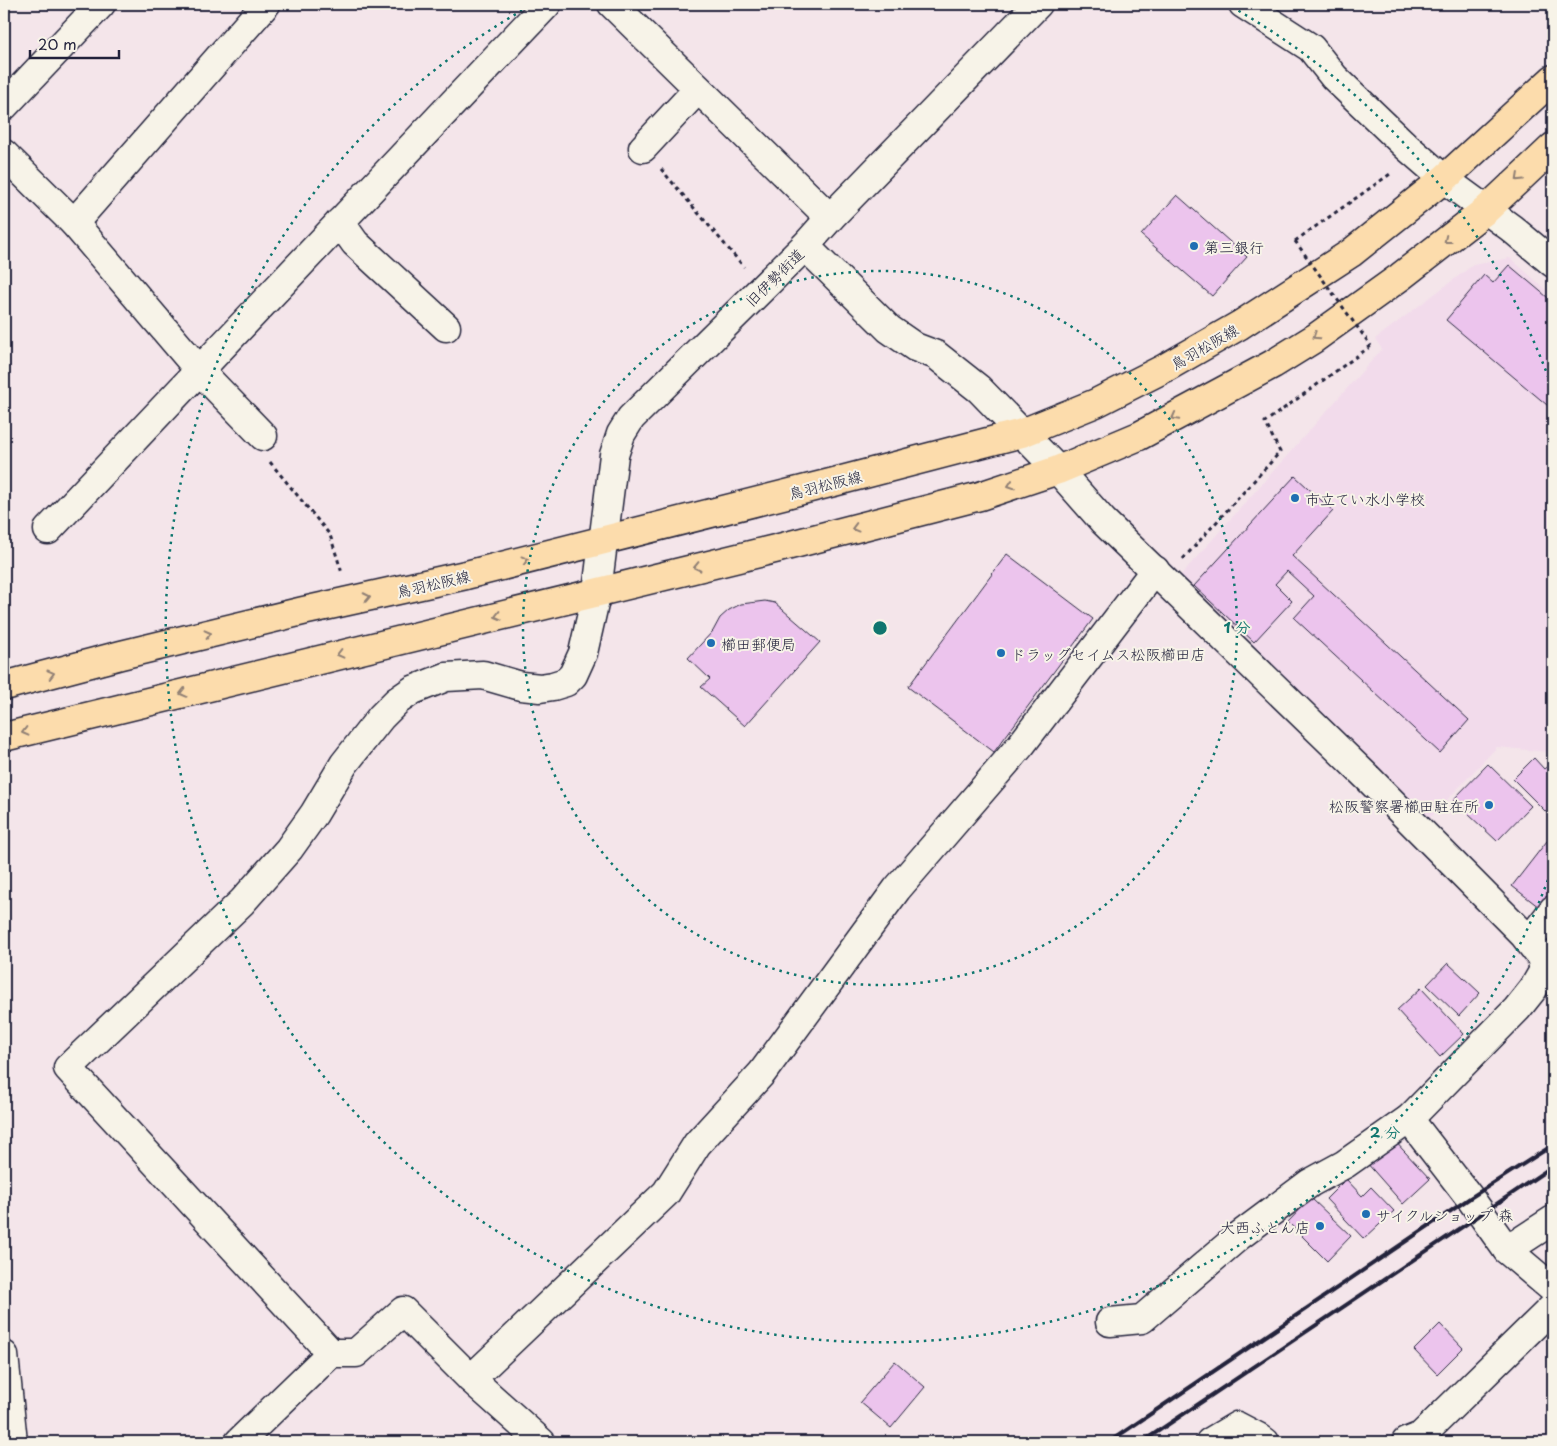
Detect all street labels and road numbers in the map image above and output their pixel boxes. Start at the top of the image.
street label: 旧伊勢街道 [739,242,809,312]
street label: 鳥羽松阪線 [1166,317,1242,375]
street label: 鳥羽松阪線 [786,464,864,504]
street label: 鳥羽松阪線 [394,563,472,603]

